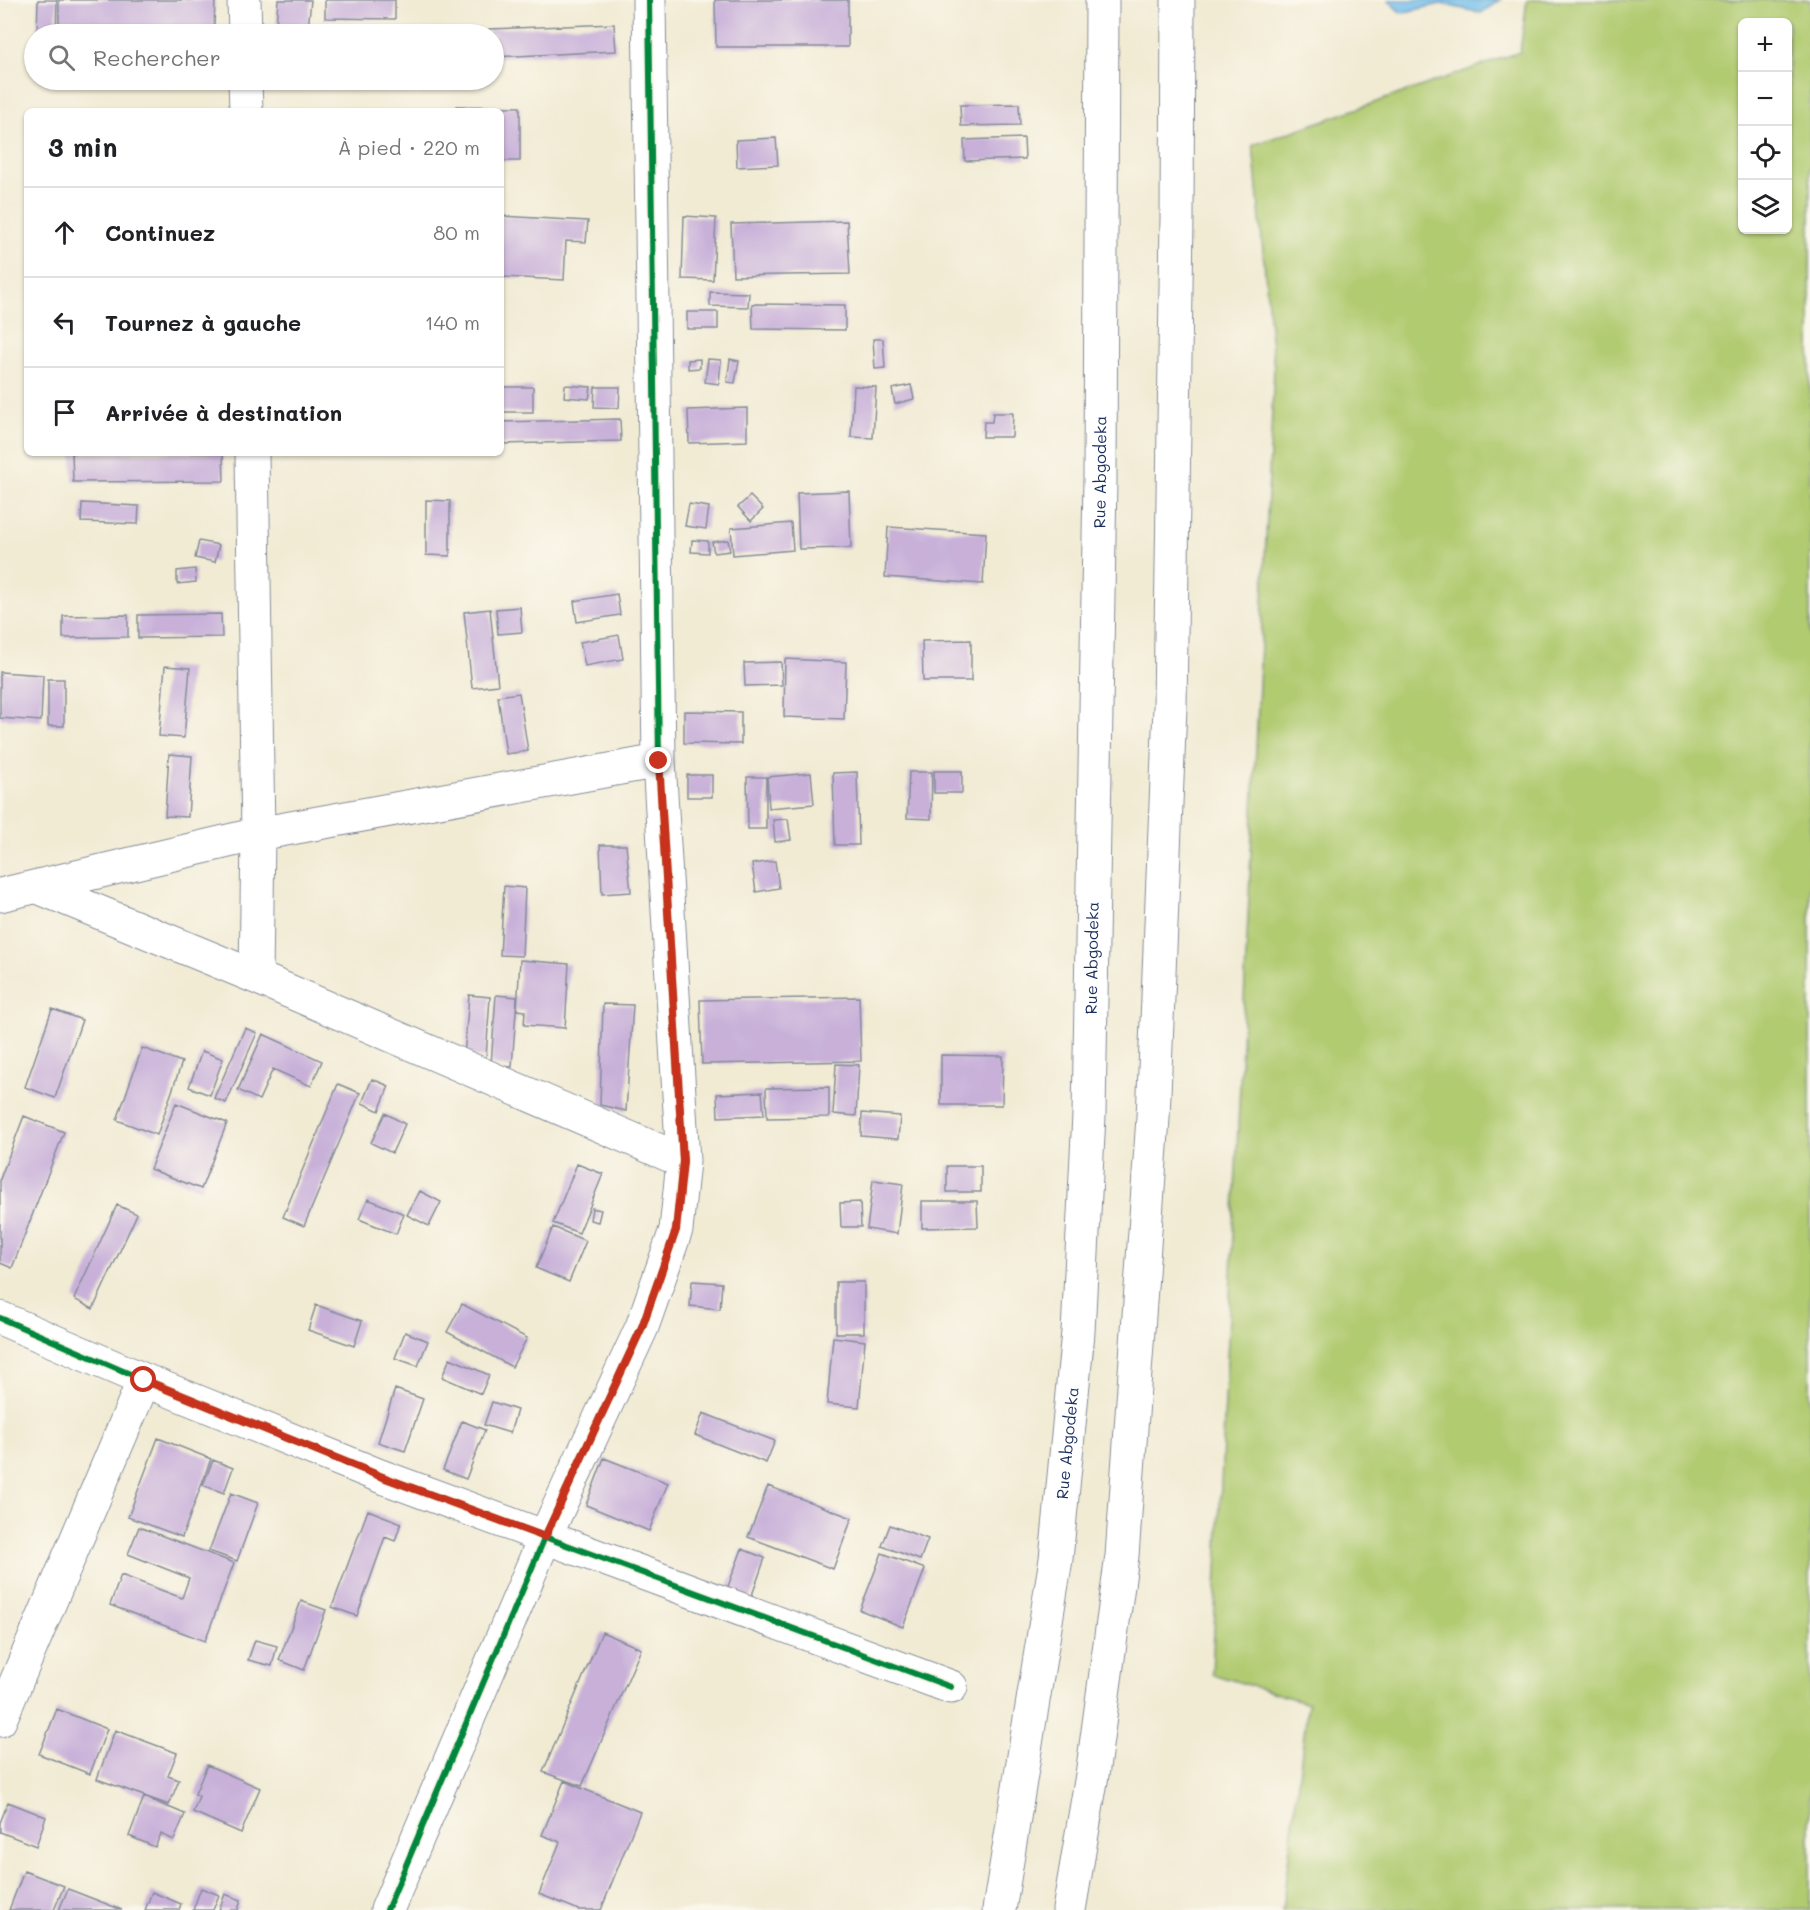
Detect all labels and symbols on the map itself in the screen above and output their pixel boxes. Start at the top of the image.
street label: Rue Abgodeka [1088,416,1110,529]
route end [645,747,671,773]
street label: Rue Abgodeka [1080,901,1103,1014]
route start [130,1366,156,1392]
street label: Rue Abgodeka [1051,1386,1083,1500]

